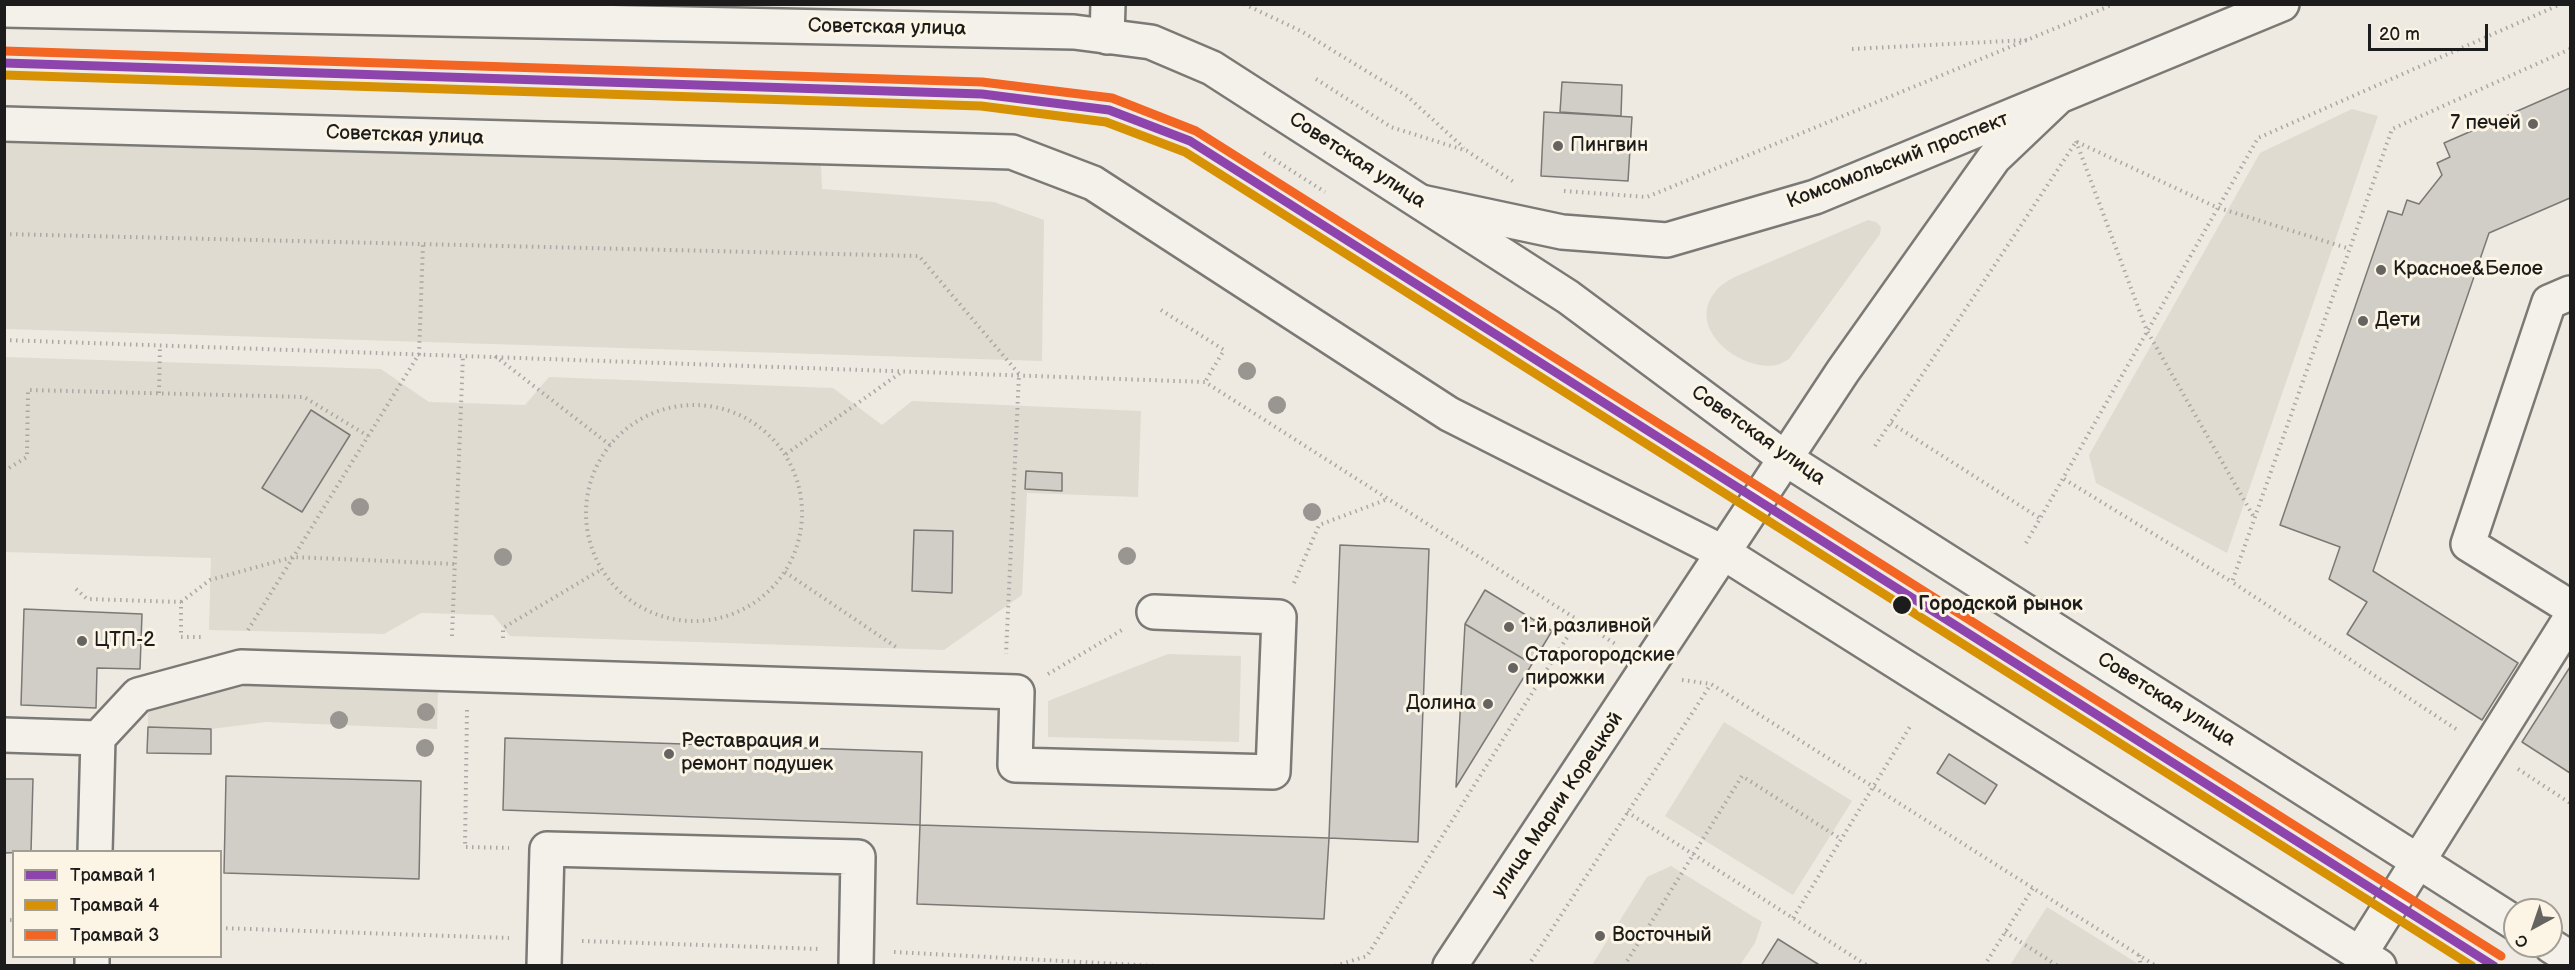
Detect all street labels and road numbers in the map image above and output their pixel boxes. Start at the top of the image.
street label: Советская улица [808,15,966,41]
street label: Советская улица [1284,108,1430,214]
street label: Комсомольский проспект [1784,108,2012,214]
street label: Советская улица [325,121,485,151]
street label: Советская улица [1686,381,1830,491]
street label: Советская улица [2093,648,2239,752]
street label: улица Марии Корецкой [1487,708,1629,902]

